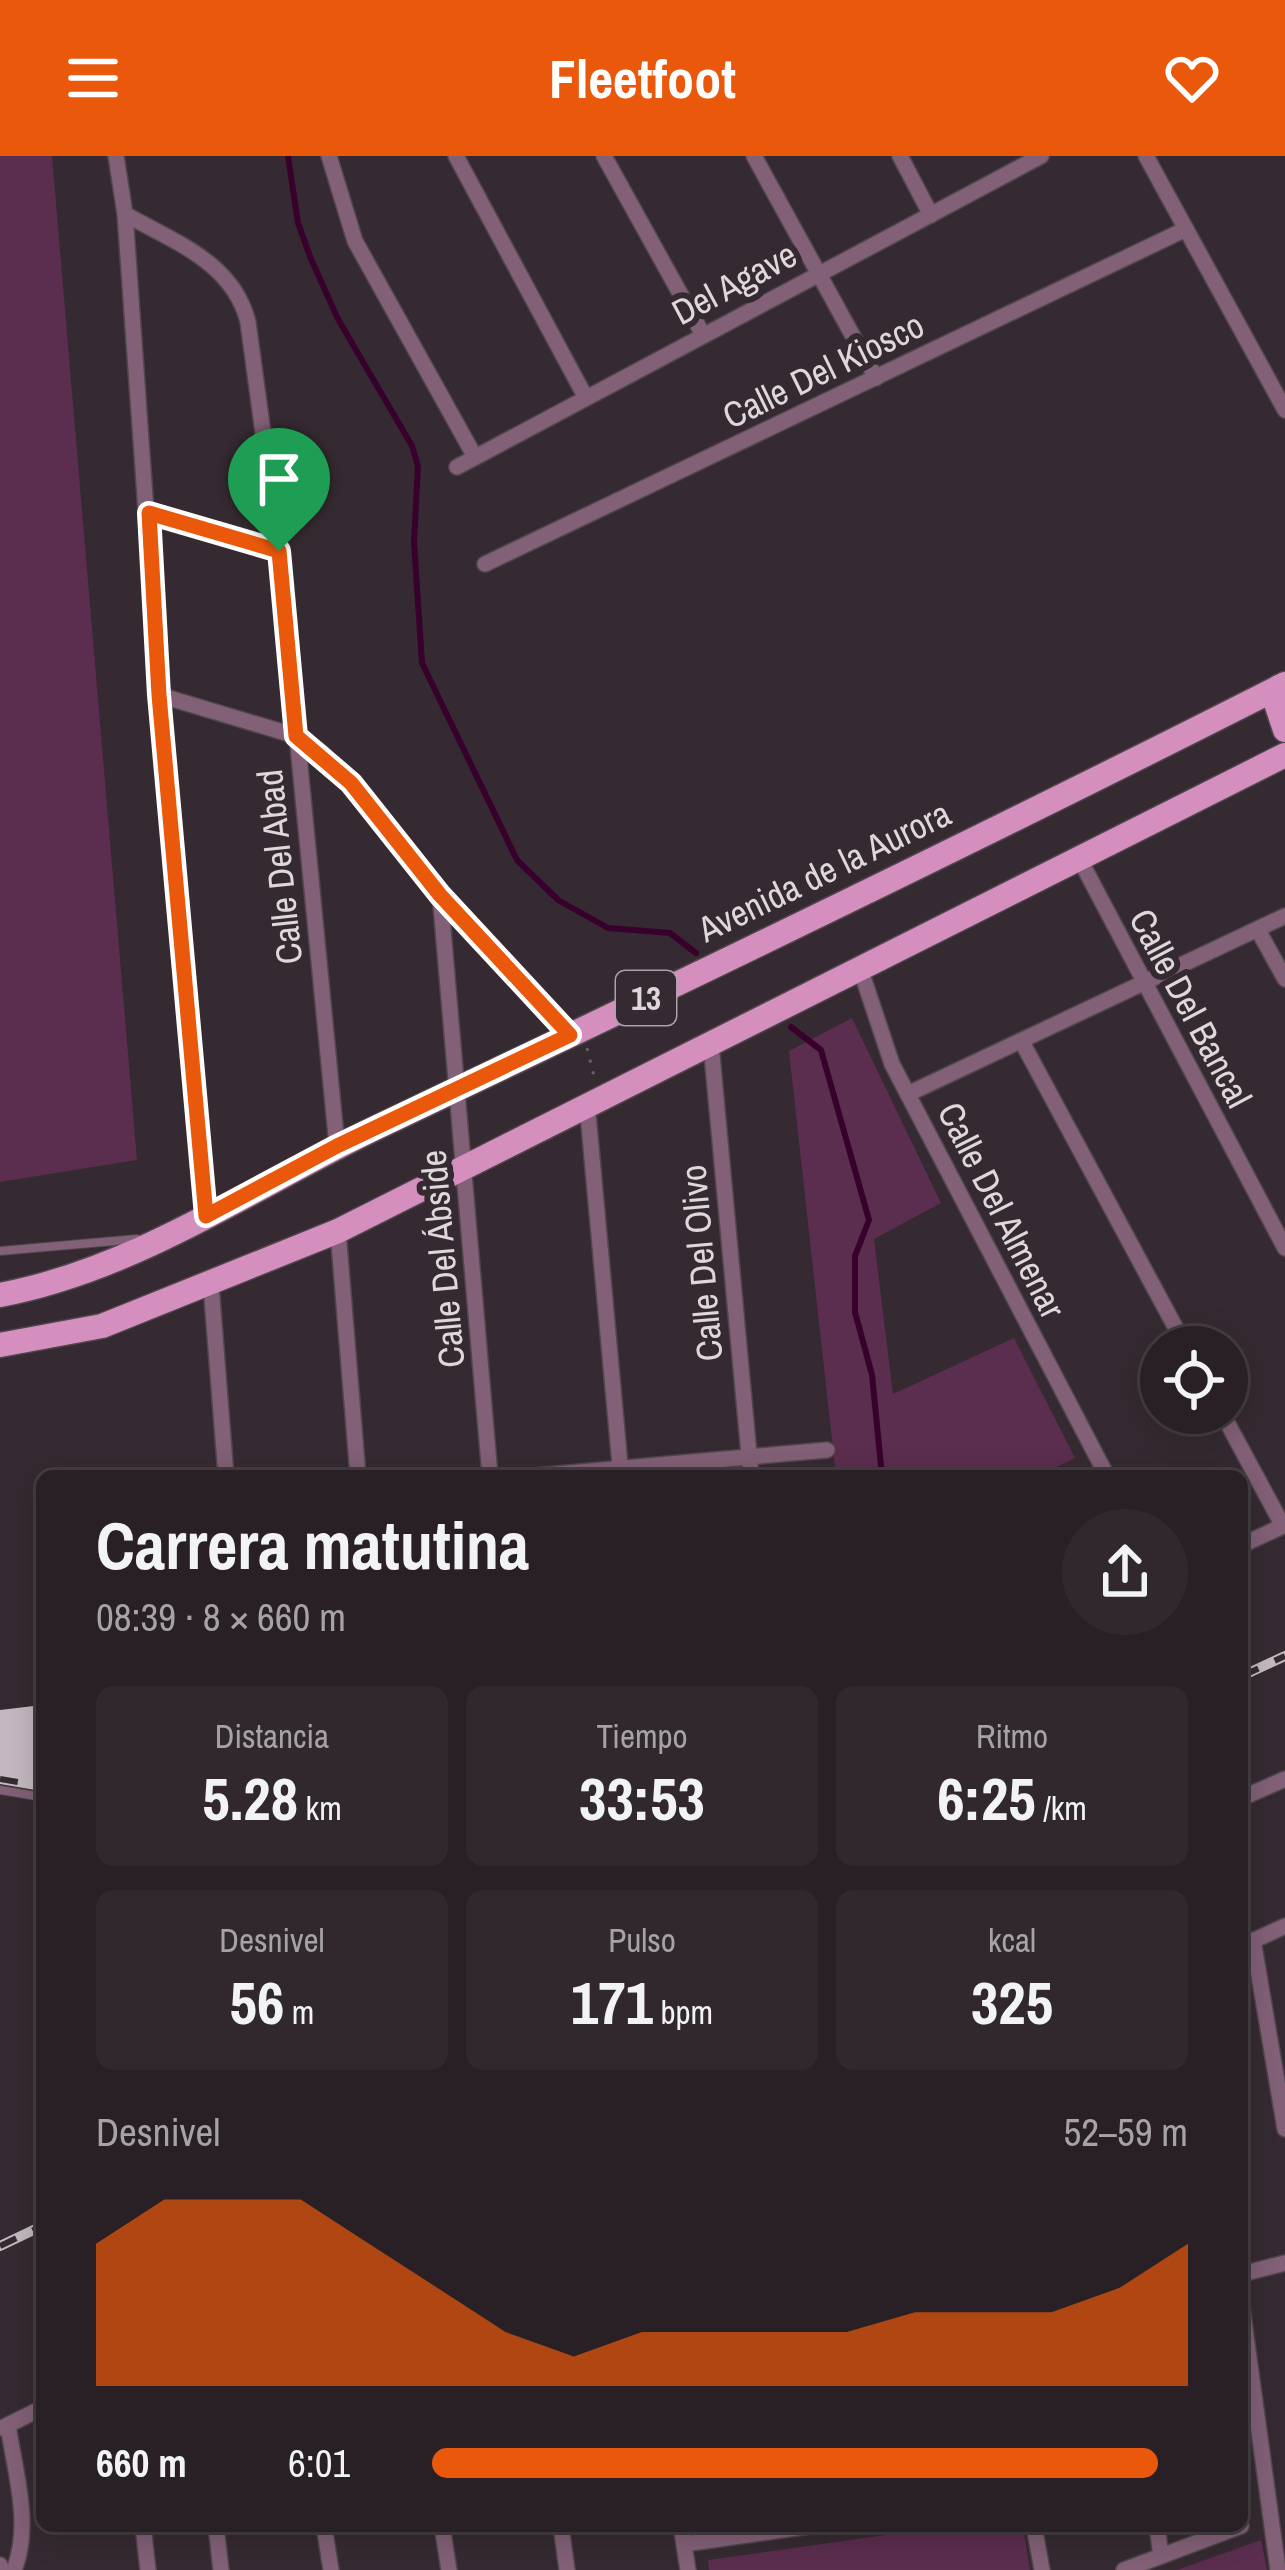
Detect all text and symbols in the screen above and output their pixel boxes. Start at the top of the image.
text: Fleetfoot [549,42,736,115]
icon: menu [60,45,126,111]
icon: heart [1159,45,1225,111]
street label: Del Agave [663,230,805,336]
street label: Calle Del Kiosco [714,301,932,439]
pin [228,428,330,551]
icon: arrive [246,446,312,512]
street label: Calle Del Abad [245,767,313,967]
street label: Avenida de la Aurora [689,789,958,953]
street label: Calle Del Bancal [1119,900,1263,1116]
road number: 13 [616,971,676,1025]
street label: Calle Del Almenar [927,1094,1077,1326]
street label: Calle Del Ábside [409,1148,475,1370]
street label: Calle Del Olivo [669,1163,733,1363]
map controls [1140,1326,1248,1434]
button: locate [1140,1326,1248,1434]
text: Carrera matutina [96,1501,529,1590]
button: share [1062,1509,1188,1635]
text: 08:39 · 8 × 660 m [96,1591,346,1643]
text: Distancia [215,1714,329,1758]
text: Tiempo [596,1714,688,1758]
text: Ritmo [976,1714,1048,1758]
text: 5.28 [202,1758,298,1839]
text: 33:53 [579,1758,705,1839]
text: 6:25 [937,1758,1036,1839]
text: km [298,1786,342,1830]
text: /km [1036,1786,1087,1830]
text: Desnivel [219,1918,325,1962]
text: Pulso [608,1918,676,1962]
text: kcal [988,1918,1036,1962]
text: 56 [230,1962,284,2043]
text: 171 [571,1962,653,2043]
text: 325 [971,1962,1053,2043]
text: m [284,1990,314,2034]
text: bpm [653,1990,713,2034]
text: Desnivel [96,2106,220,2158]
text: 52–59 m [1064,2106,1188,2158]
text: 660 m [96,2437,187,2489]
text: 6:01 [288,2437,350,2489]

